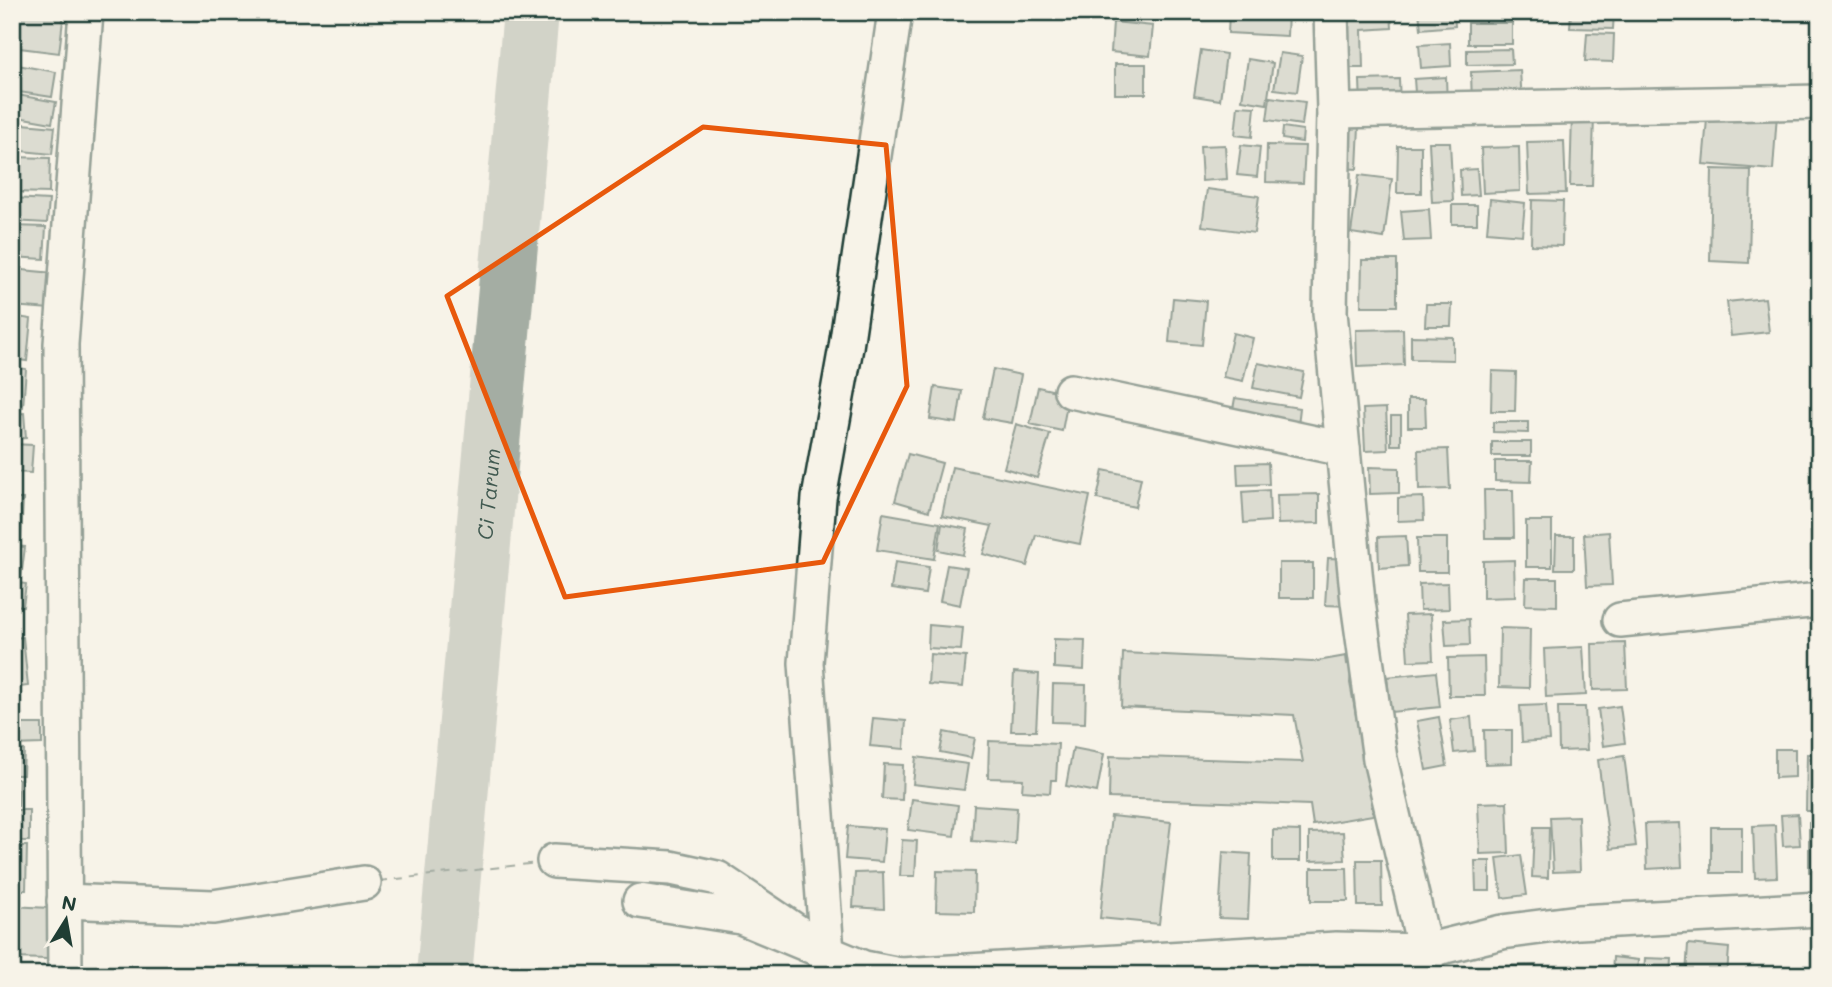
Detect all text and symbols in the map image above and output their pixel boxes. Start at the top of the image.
water label: Ci Tarum [470,447,505,541]
north arrow [32,886,102,956]
text: N [60,889,79,916]

